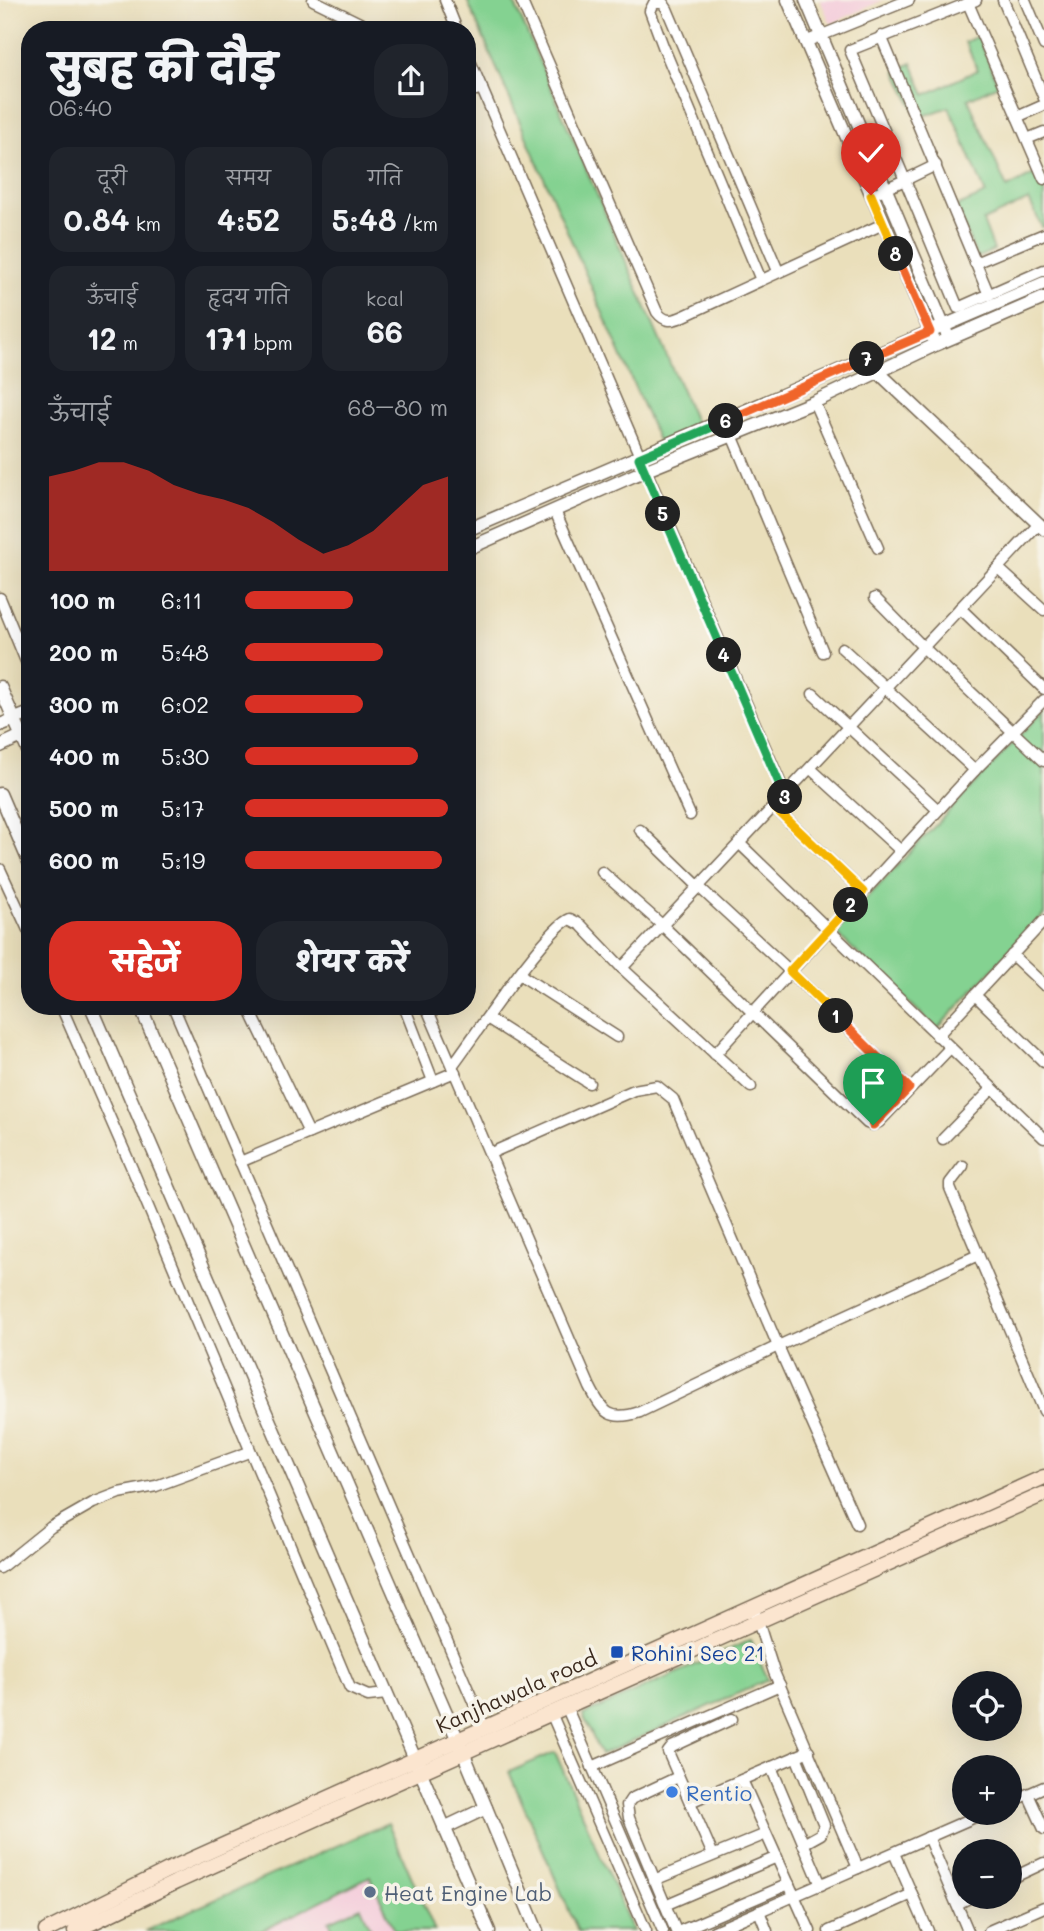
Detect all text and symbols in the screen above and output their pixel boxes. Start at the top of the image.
text: सुबह की दौड़ [49,41,277,91]
button: share [374,44,448,118]
text: 06:40 [49,92,112,122]
pin [841,123,901,195]
icon: check [852,134,890,172]
text: दूरी [97,165,127,190]
text: समय [226,165,271,190]
text: गति [368,165,402,190]
text: 0.84 [63,199,130,239]
text: 4:52 [217,199,280,239]
text: 5:48 [332,199,397,239]
text: km [130,211,161,236]
text: /km [397,211,438,236]
pin: 8 [878,236,914,272]
text: 8 [890,241,901,266]
text: ऊँचाई [87,284,138,309]
text: हृदय गति [208,284,289,309]
text: kcal [366,286,404,311]
text: 66 [367,311,403,351]
text: 12 [87,318,117,358]
text: 171 [204,318,248,358]
text: m [117,330,138,355]
text: bpm [248,330,293,355]
pin: 7 [850,342,884,376]
text: 7 [861,346,872,371]
text: 68–80 m [348,392,448,422]
text: ऊँचाई [49,397,111,427]
pin: 6 [708,404,744,438]
text: 6 [720,408,731,433]
pin: 5 [646,496,680,532]
text: 5 [657,501,668,526]
text: 100 m [49,585,115,615]
text: 6:11 [161,585,203,615]
text: 200 m [49,637,118,667]
text: 5:48 [161,637,209,667]
pin: 4 [706,638,742,672]
text: 4 [717,642,730,667]
text: 300 m [49,689,119,719]
text: 6:02 [161,689,209,719]
text: 400 m [49,741,120,771]
text: 5:30 [161,741,209,771]
pin: 3 [768,780,802,814]
text: 3 [779,784,790,809]
text: 500 m [49,793,119,823]
text: 5:17 [161,793,205,823]
text: 600 m [49,845,119,875]
text: 5:19 [161,845,205,875]
pin: 2 [834,888,868,922]
text: 2 [845,892,856,917]
button: सहेजें [49,921,242,1001]
button: शेयर करें [256,921,448,1001]
pin: 1 [818,998,854,1034]
text: 1 [831,1003,840,1028]
pin [843,1053,903,1125]
icon: arrive [854,1064,892,1102]
place label: Rohini Sec 21 [631,1639,765,1666]
street label: Kanjhawala road [431,1643,601,1739]
marker: Rohini Sec 21 [609,1644,625,1660]
map controls [952,1671,1022,1909]
button: locate [952,1671,1022,1741]
button: + [952,1755,1022,1825]
place label: Rentio [686,1779,752,1806]
marker: Rentio [664,1784,680,1800]
button: − [952,1839,1022,1909]
place label: Heat Engine Lab [384,1879,552,1906]
marker: Heat Engine Lab [362,1884,378,1900]

